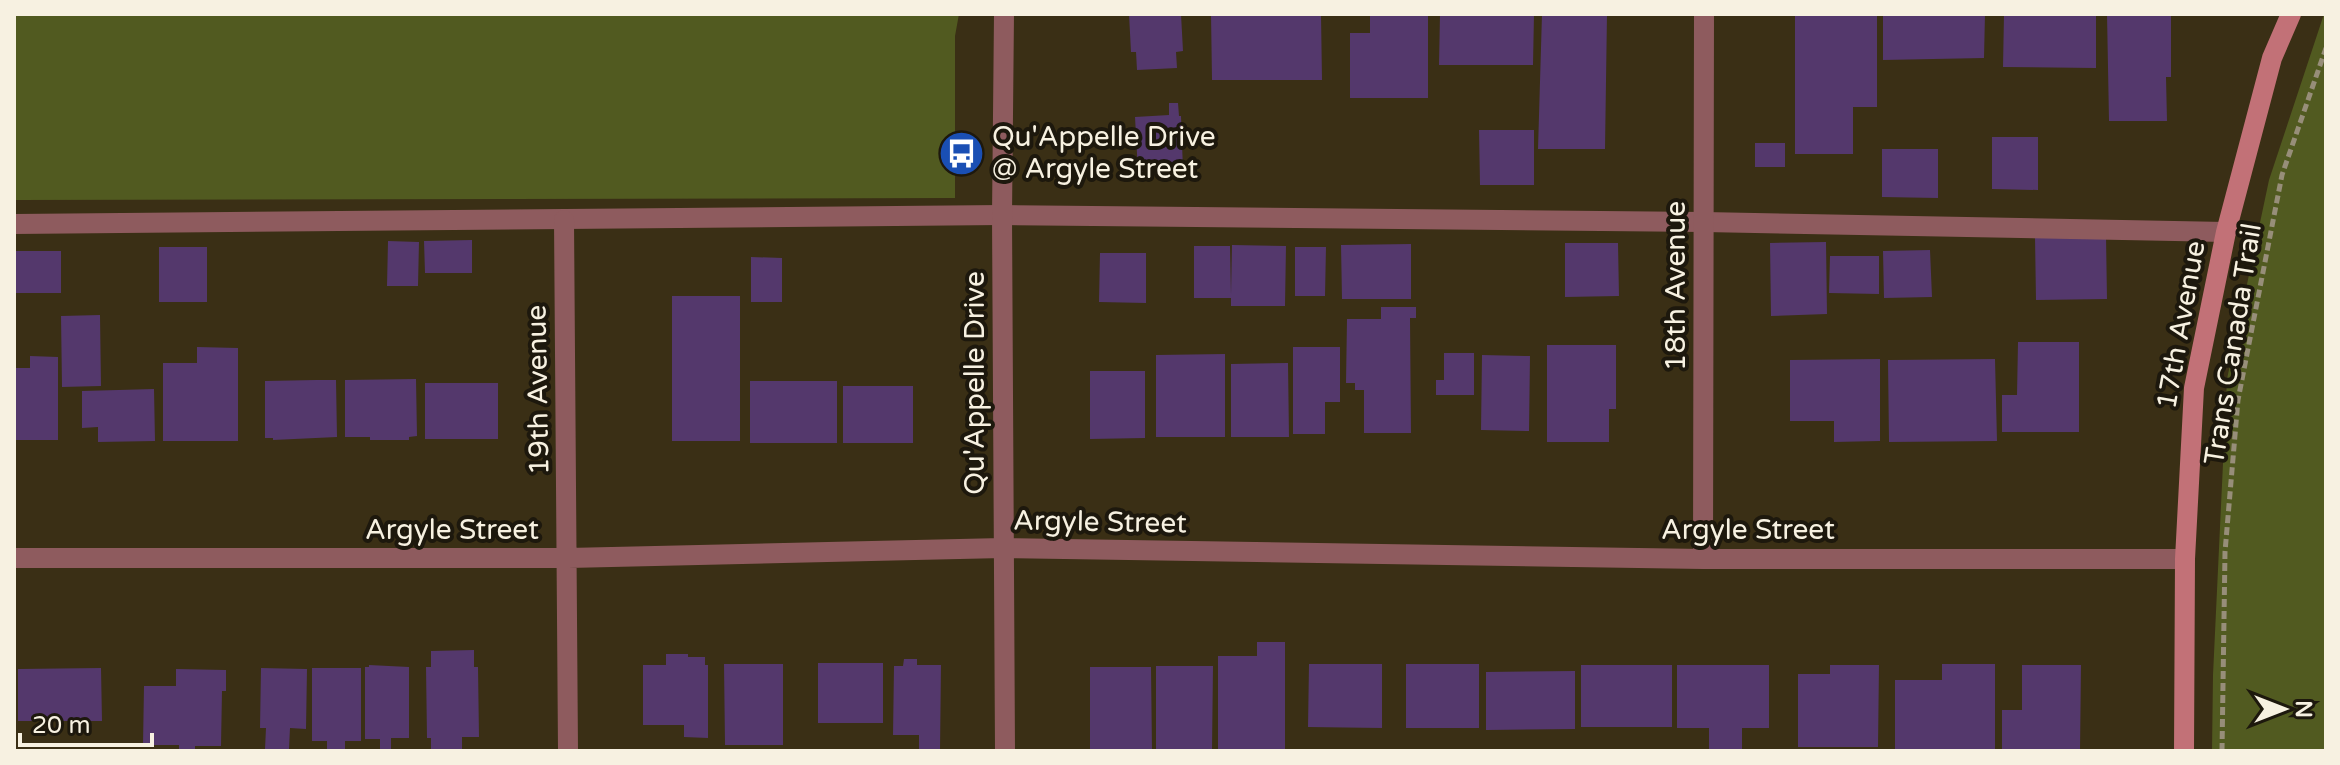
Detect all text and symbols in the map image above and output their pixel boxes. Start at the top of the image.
place label: Qu'Appelle Drive @ Argyle Street [992,120,1216,186]
bus stop icon: Qu'Appelle Drive @ Argyle Street [937,129,985,177]
street label: 18th Avenue [1659,201,1693,371]
street label: Trans Canada Trail [2197,221,2269,467]
street label: 17th Avenue [2149,238,2213,412]
street label: Qu'Appelle Drive [958,271,992,495]
street label: 19th Avenue [520,305,556,475]
street label: Argyle Street [1013,503,1188,541]
street label: Argyle Street [365,513,539,547]
street label: Argyle Street [1661,513,1835,547]
north arrow [2244,669,2324,749]
scale bar [20,697,152,747]
text: N [2290,700,2316,718]
text: 20 m [32,711,90,740]

